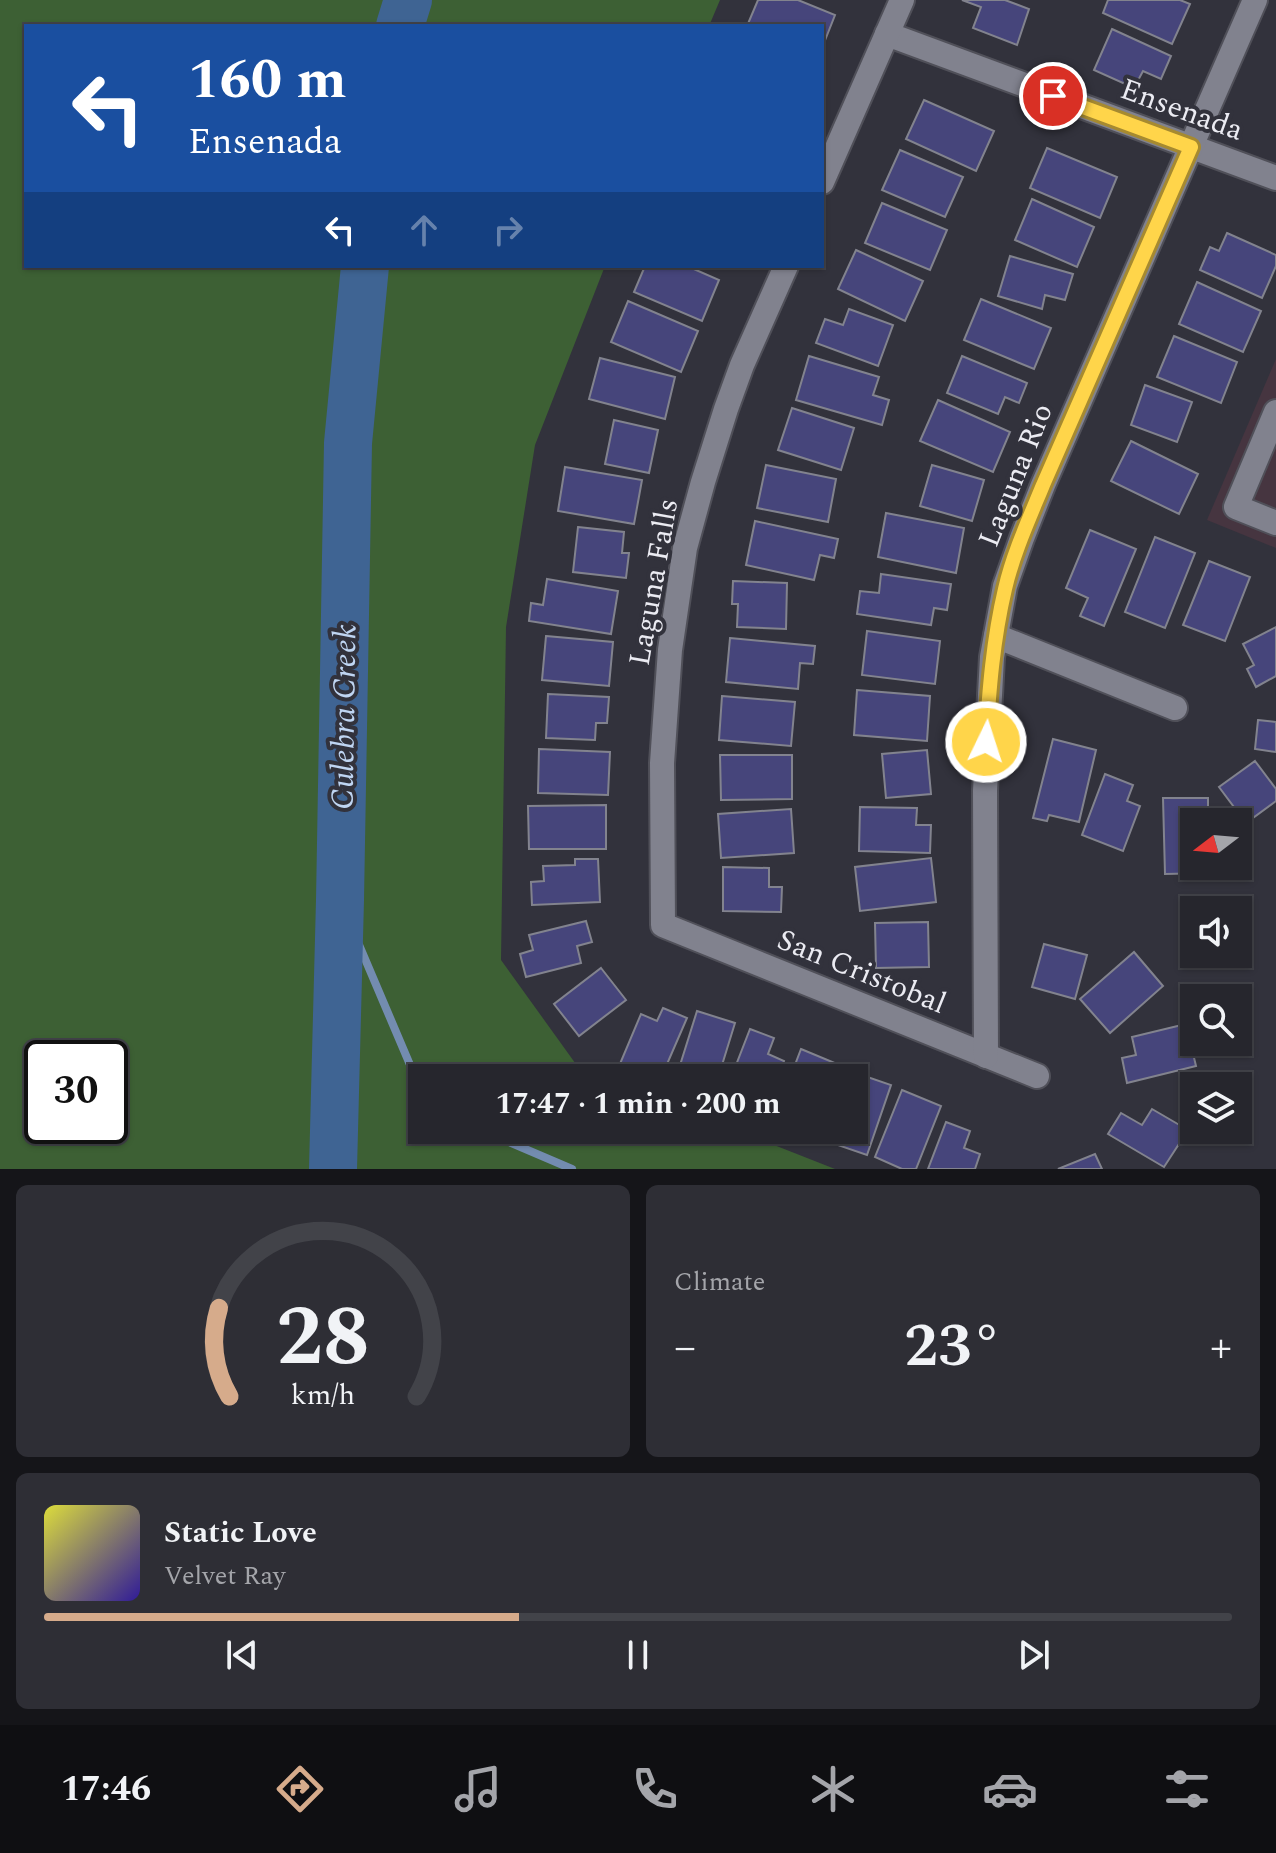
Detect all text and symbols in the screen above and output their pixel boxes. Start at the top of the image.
text: 160 m [188,38,347,123]
icon: left [56,56,160,160]
pin [1019,62,1087,130]
street label: Ensenada [1114,66,1250,154]
icon: arrive [1031,74,1075,118]
text: Ensenada [188,115,342,170]
icon: left [318,208,362,252]
icon: ahead [402,208,446,252]
icon: right [486,208,530,252]
street label: Laguna Rio [966,396,1066,554]
street label: Laguna Falls [617,495,691,669]
water label: Culebra Creek [318,624,371,810]
position arrow [944,700,1028,784]
north arrow [1180,808,1252,880]
map controls [1180,808,1252,1144]
button: sound [1180,896,1252,968]
street label: San Cristobal [770,917,953,1027]
button: search [1180,984,1252,1056]
speed limit sign: 30 [24,1040,128,1144]
button: layers [1180,1072,1252,1144]
text: 17:47 · 1 min · 200 m [495,1081,781,1127]
text: Climate [674,1262,765,1302]
text: 28 [276,1275,370,1402]
text: 23° [904,1301,1002,1393]
text: − [674,1314,696,1381]
text: + [1210,1314,1232,1381]
text: km/h [291,1374,355,1417]
text: Static Love [164,1510,317,1556]
text: Velvet Ray [164,1556,285,1596]
icon: previous [220,1633,264,1677]
icon: pause [616,1633,660,1677]
icon: next [1012,1633,1056,1677]
icon: directions [272,1761,328,1817]
icon: music [450,1761,506,1817]
icon: phone [627,1761,683,1817]
icon: climate [805,1761,861,1817]
icon: car [982,1761,1038,1817]
icon: filters [1159,1761,1215,1817]
text: 17:46 [61,1762,151,1817]

